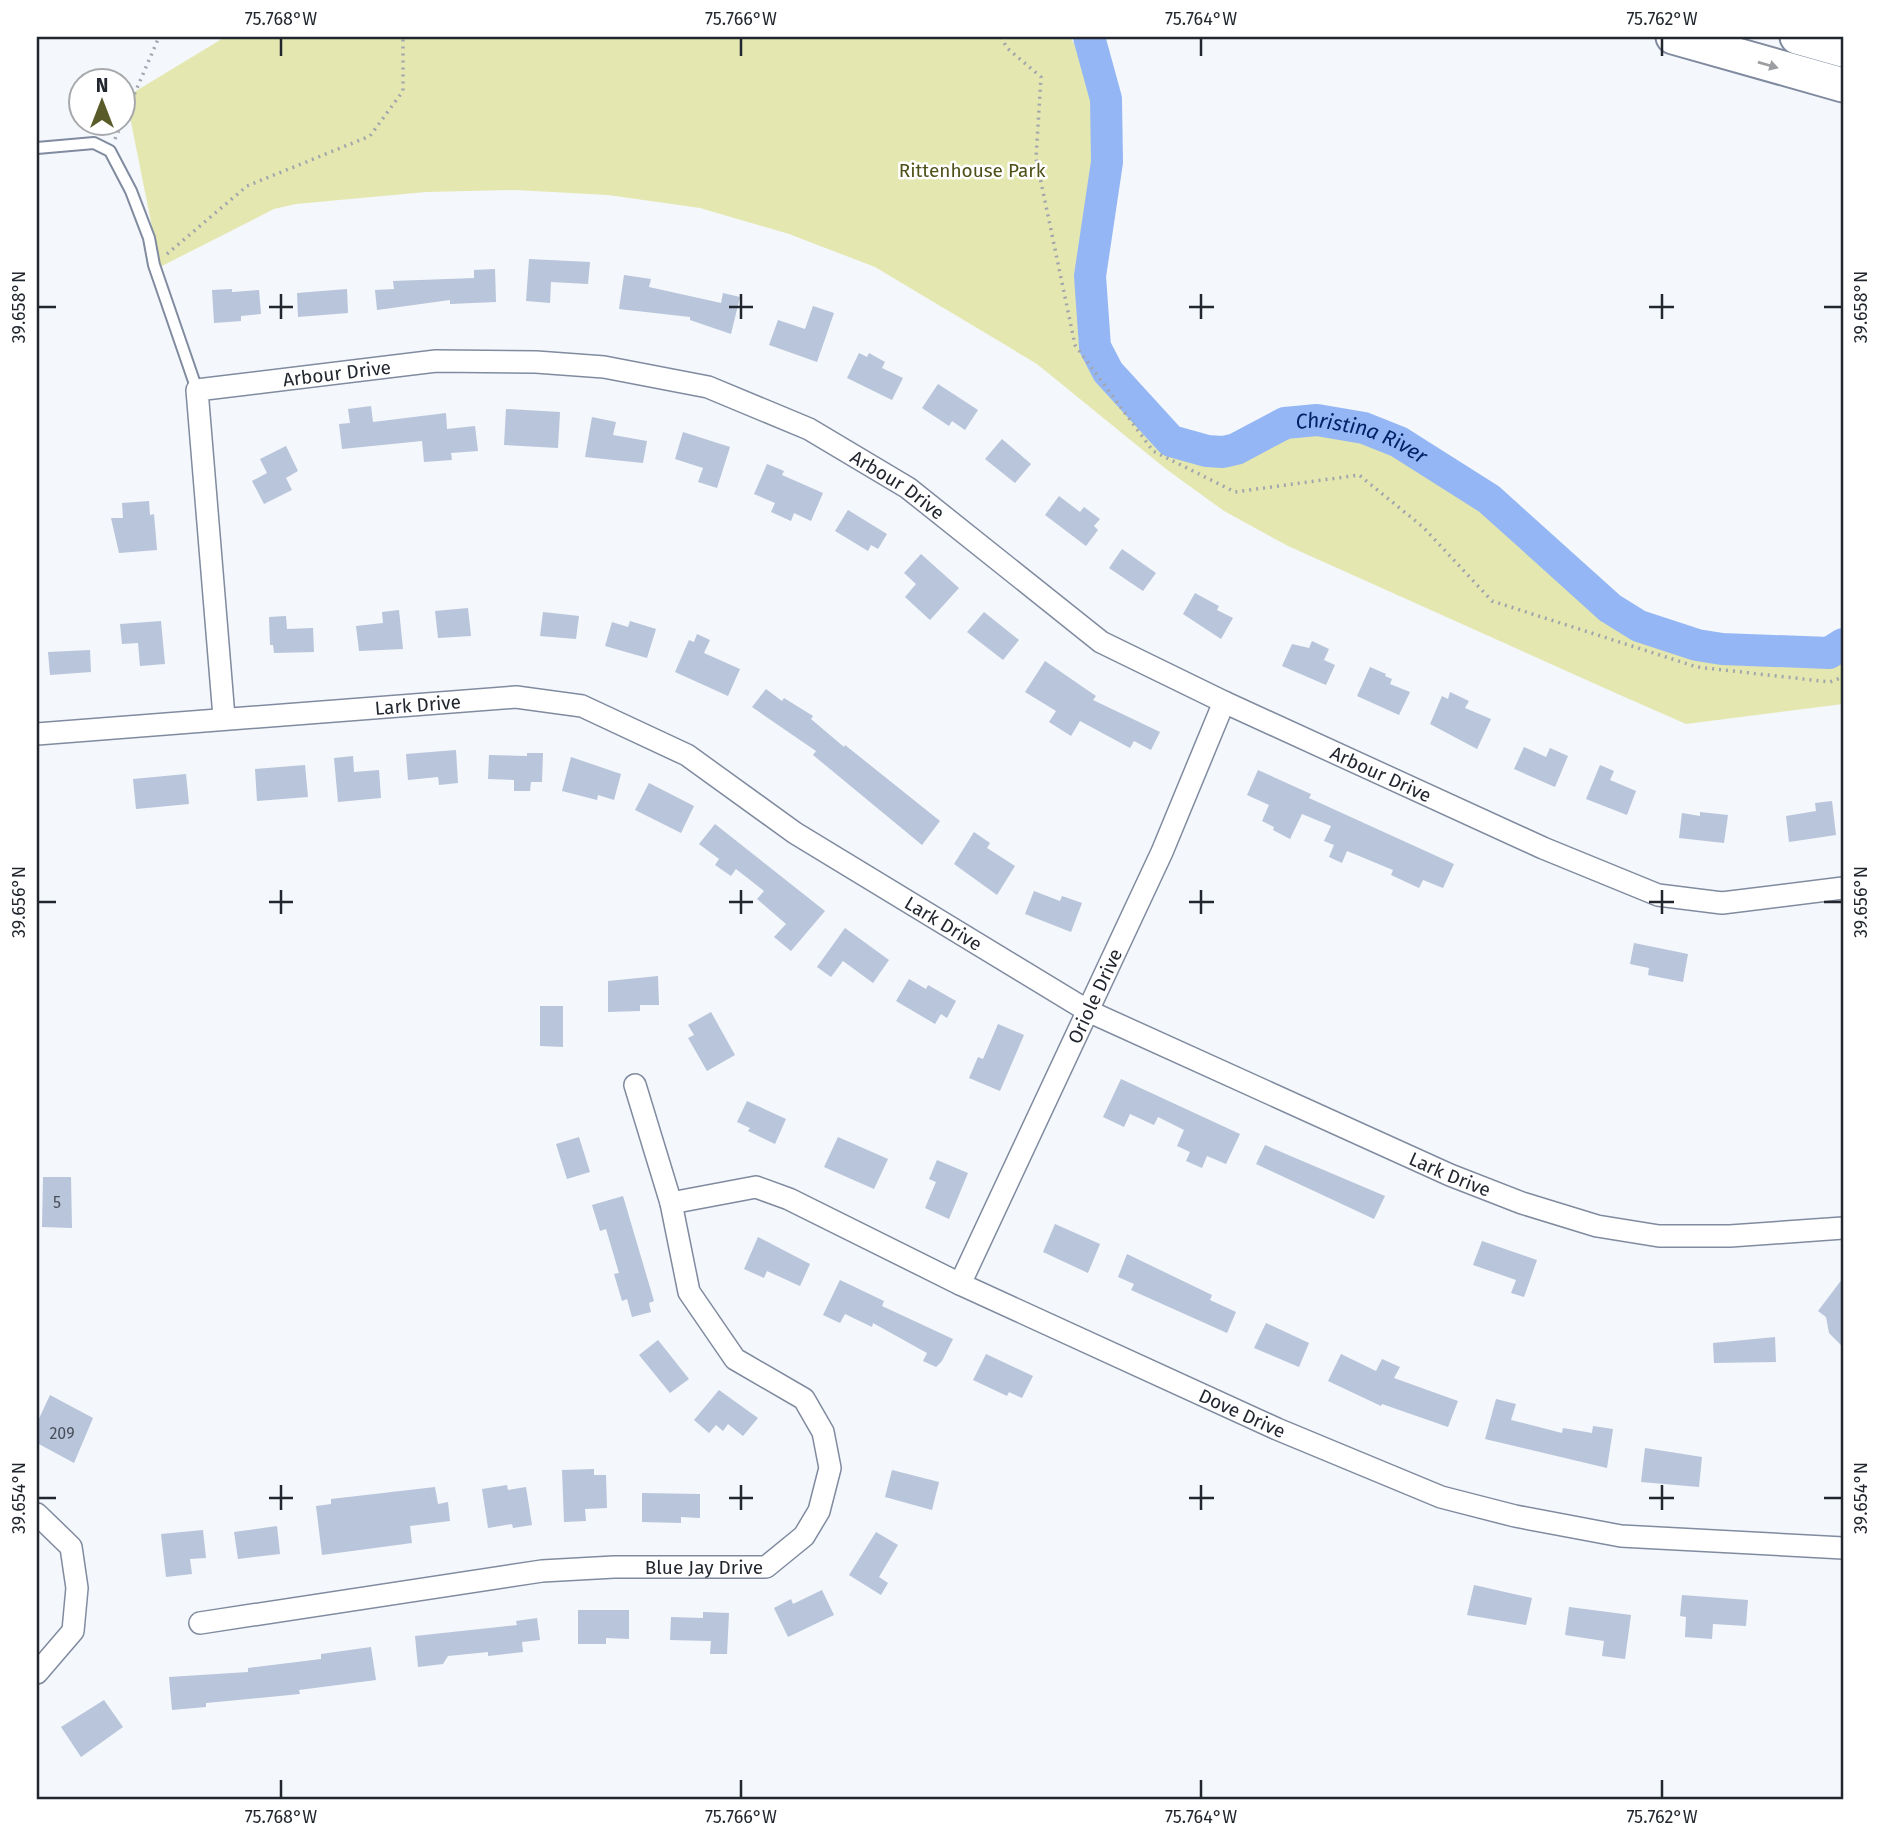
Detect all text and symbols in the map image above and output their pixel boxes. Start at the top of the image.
text: 75.768°W [245,8,317,30]
text: 75.766°W [705,8,777,30]
text: 75.764°W [1165,8,1237,30]
text: 75.762°W [1626,8,1698,30]
one-way arrow [1757,60,1779,71]
north arrow [66,66,136,136]
text: N [96,74,108,97]
park label: Rittenhouse Park [899,159,1046,182]
text: 39.658°N [8,271,30,343]
text: 39.658°N [1850,271,1872,343]
street label: Arbour Drive [282,356,392,391]
water label: Christina River [1294,407,1433,470]
street label: Arbour Drive [846,445,949,525]
street label: Lark Drive [374,690,462,720]
street label: Arbour Drive [1327,741,1435,807]
text: 39.656°N [8,866,30,938]
text: 39.656°N [1850,866,1872,938]
street label: Lark Drive [900,891,986,956]
street label: Oriole Drive [1063,945,1127,1047]
street label: Lark Drive [1405,1147,1494,1202]
house number: 5 [53,1193,61,1212]
street label: Dove Drive [1195,1384,1289,1443]
house number: 209 [49,1424,75,1443]
text: 39.654°N [8,1462,30,1534]
text: 39.654°N [1850,1462,1872,1534]
street label: Blue Jay Drive [645,1556,763,1579]
text: 75.768°W [245,1806,317,1828]
text: 75.766°W [705,1806,777,1828]
text: 75.764°W [1165,1806,1237,1828]
text: 75.762°W [1626,1806,1698,1828]

